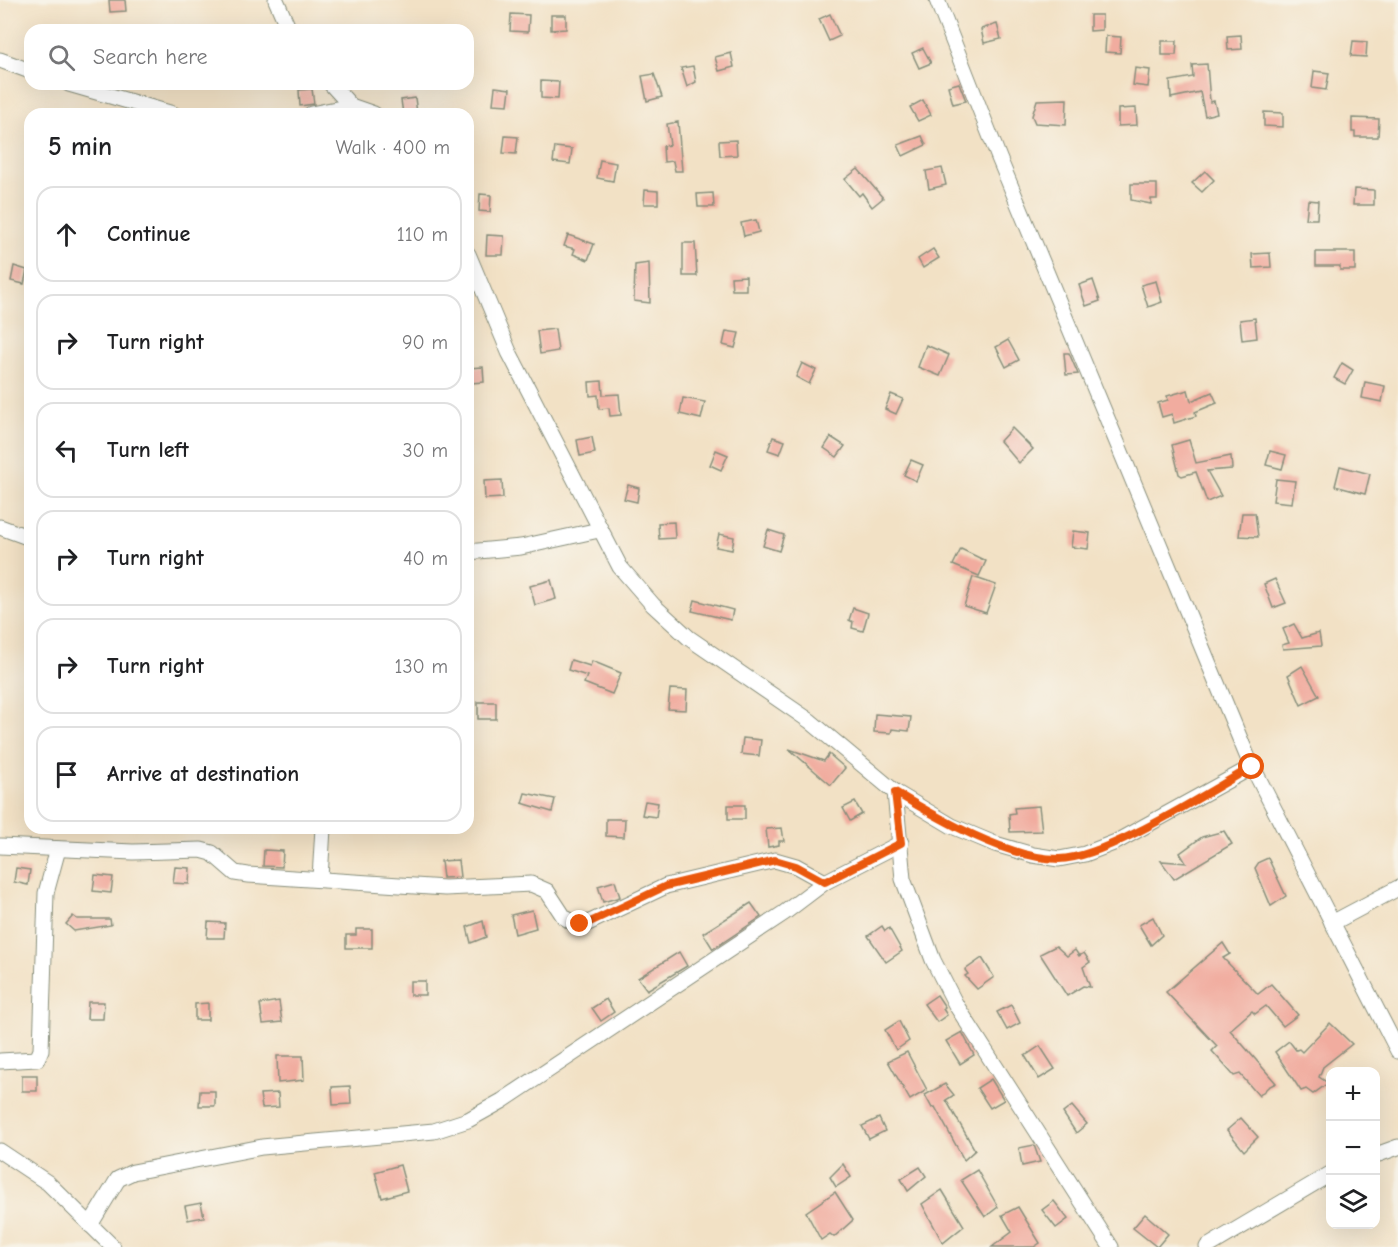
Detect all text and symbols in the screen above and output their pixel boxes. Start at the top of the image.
search box [24,24,474,90]
icon: search [45,41,78,74]
text: Search here [93,44,208,70]
text: 5 min [48,132,112,162]
text: Walk · 400 m [336,136,450,159]
icon: ahead [50,218,83,251]
text: Continue [107,221,190,247]
text: 110 m [397,223,448,246]
icon: right [50,326,83,359]
text: Turn right [107,329,204,355]
text: 90 m [402,331,448,354]
icon: left [50,434,83,467]
text: Turn left [107,437,189,463]
text: 30 m [402,439,448,462]
icon: right [50,542,83,575]
text: Turn right [107,545,204,571]
text: 40 m [403,547,448,570]
icon: right [50,650,83,683]
text: Turn right [107,653,204,679]
text: 130 m [395,655,448,678]
route start [1238,753,1264,779]
icon: arrive [50,758,83,791]
text: Arrive at destination [107,761,299,787]
route end [566,910,592,936]
map controls [1326,1067,1380,1229]
button: + [1326,1067,1380,1121]
button: − [1326,1121,1380,1175]
button: layers [1326,1175,1380,1229]

